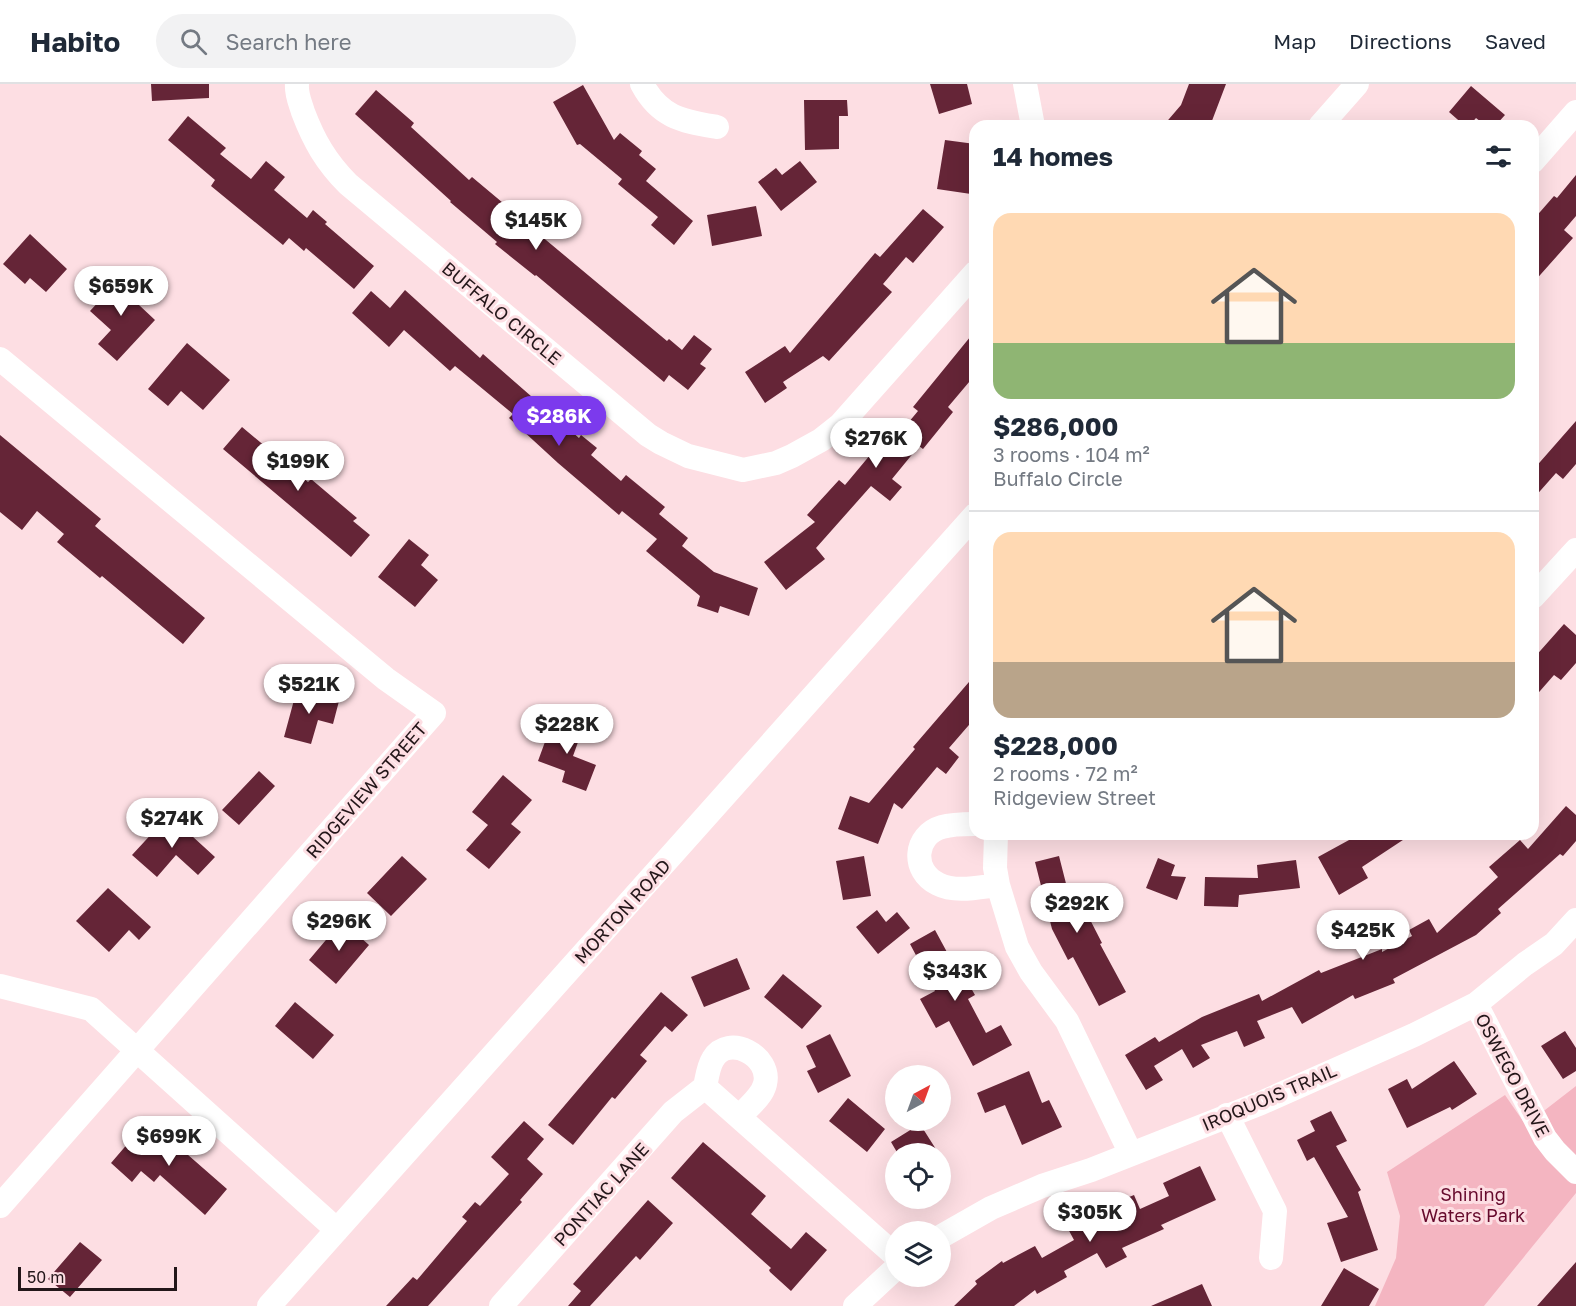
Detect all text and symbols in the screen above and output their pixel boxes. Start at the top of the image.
search box [156,14,576,68]
text: Habito [30,25,120,58]
icon: search [177,25,210,58]
text: Search here [225,28,351,55]
text: Map [1273,28,1316,54]
text: Directions [1349,28,1452,54]
text: Saved [1485,28,1546,54]
icon: filters [1482,140,1515,173]
text: 14 homes [993,141,1113,172]
pin: $145K [494,200,578,251]
text: $145K [505,207,567,231]
icon: home [1200,252,1308,360]
street label: BUFFALO CIRCLE [438,257,566,369]
pin: $659K [79,266,163,317]
text: $659K [88,273,154,297]
pin: $286K [517,396,601,447]
text: $286K [526,403,592,427]
text: $286,000 [993,411,1118,442]
pin: $276K [834,418,918,469]
text: $276K [844,425,908,449]
pin: $199K [256,441,340,492]
text: 3 rooms · 104 m² [993,442,1150,466]
text: $199K [266,448,330,472]
text: Buffalo Circle [993,466,1123,490]
icon: home [1200,571,1308,679]
pin: $521K [267,664,351,715]
text: $521K [278,671,340,695]
pin: $228K [525,704,609,755]
text: $228K [534,711,600,735]
street label: RIDGEVIEW STREET [301,718,431,862]
text: $228,000 [993,730,1118,761]
text: 2 rooms · 72 m² [993,761,1138,785]
text: Ridgeview Street [993,785,1156,809]
pin: $274K [130,798,214,849]
text: $274K [140,805,204,829]
street label: MORTON ROAD [569,854,675,968]
pin: $292K [1035,883,1119,934]
text: $292K [1045,890,1110,914]
pin: $296K [297,901,381,952]
text: $296K [306,908,372,932]
pin: $425K [1321,910,1405,961]
text: $425K [1331,917,1395,941]
pin: $343K [913,951,997,1002]
text: $343K [923,958,987,982]
street label: OSWEGO DRIVE [1471,1009,1555,1141]
street label: IROQUOIS TRAIL [1198,1059,1340,1135]
north arrow [885,1065,951,1131]
map controls [885,1065,951,1287]
pin: $699K [127,1116,211,1167]
text: $699K [136,1123,202,1147]
street label: PONTIAC LANE [549,1138,653,1250]
button: locate [885,1143,951,1209]
park label: Shining Waters Park [1421,1183,1525,1226]
pin: $305K [1048,1192,1132,1243]
text: $305K [1057,1199,1123,1223]
button: layers [885,1221,951,1287]
scale bar [18,1264,177,1292]
text: 50 m [27,1267,64,1287]

